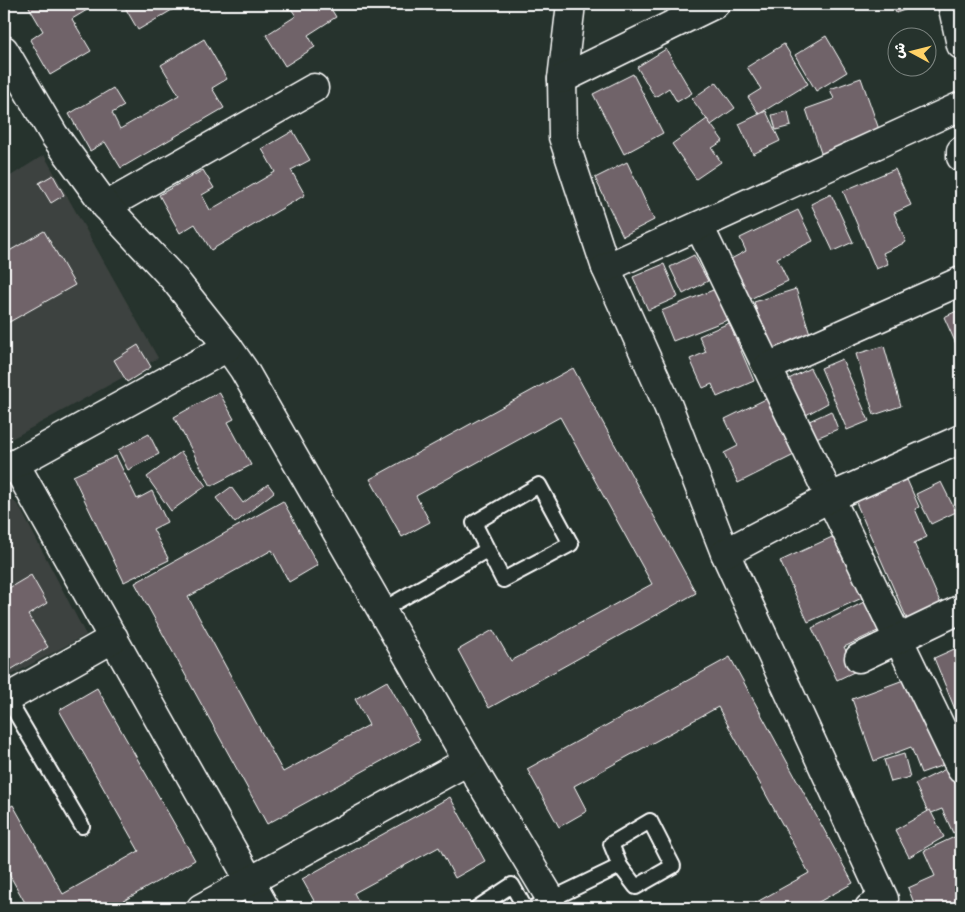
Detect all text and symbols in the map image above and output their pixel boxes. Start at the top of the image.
north arrow [888,28,938,78]
text: ش [890,42,910,59]

